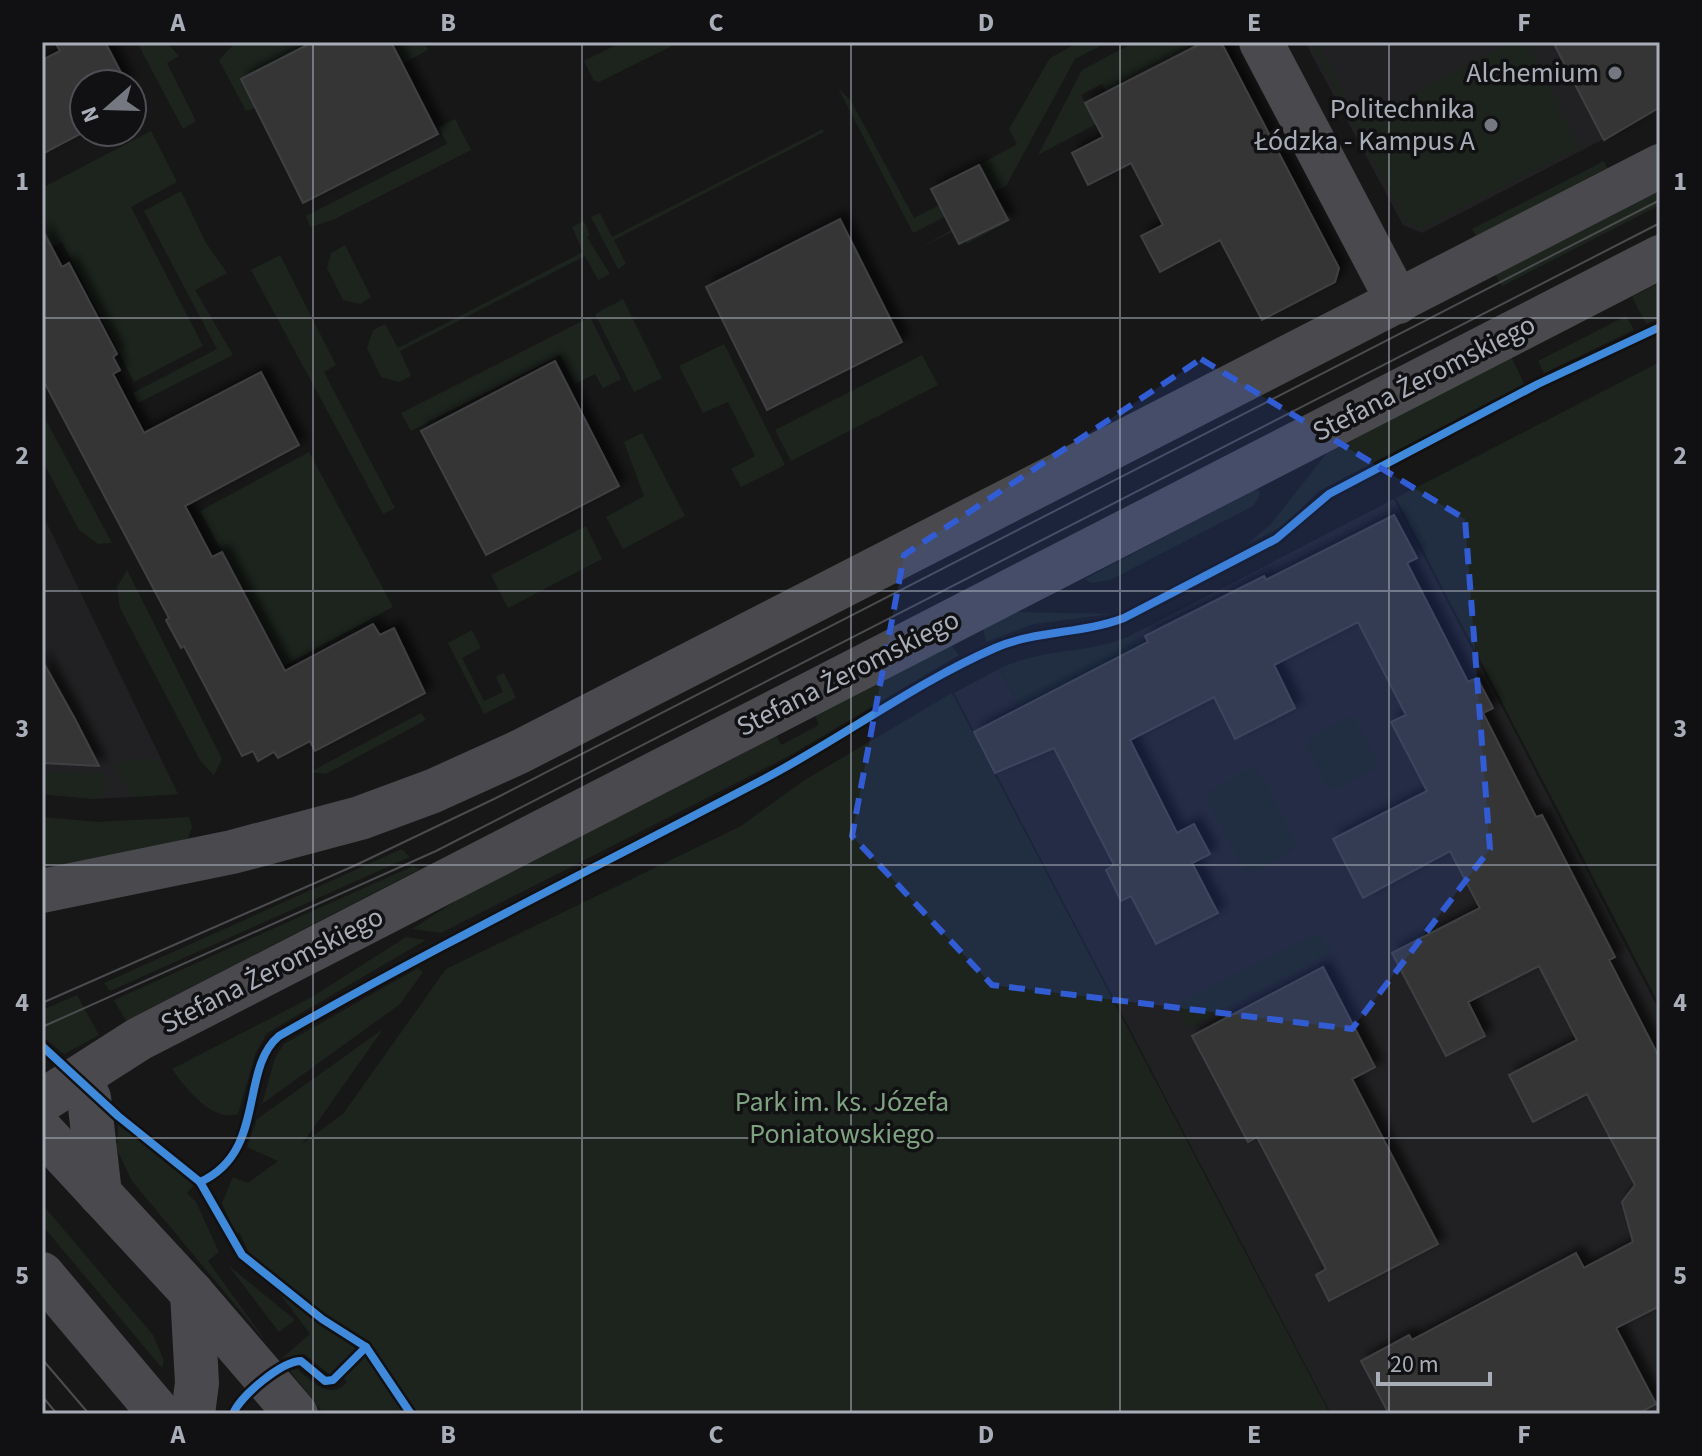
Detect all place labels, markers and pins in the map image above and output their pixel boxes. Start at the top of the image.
place label: Alchemium [1466,53,1599,93]
marker: Alchemium [1606,64,1624,82]
place label: Politechnika Łódzka - Kampus A [1253,89,1476,161]
marker: Politechnika Łódzka - Kampus A [1482,116,1500,134]

